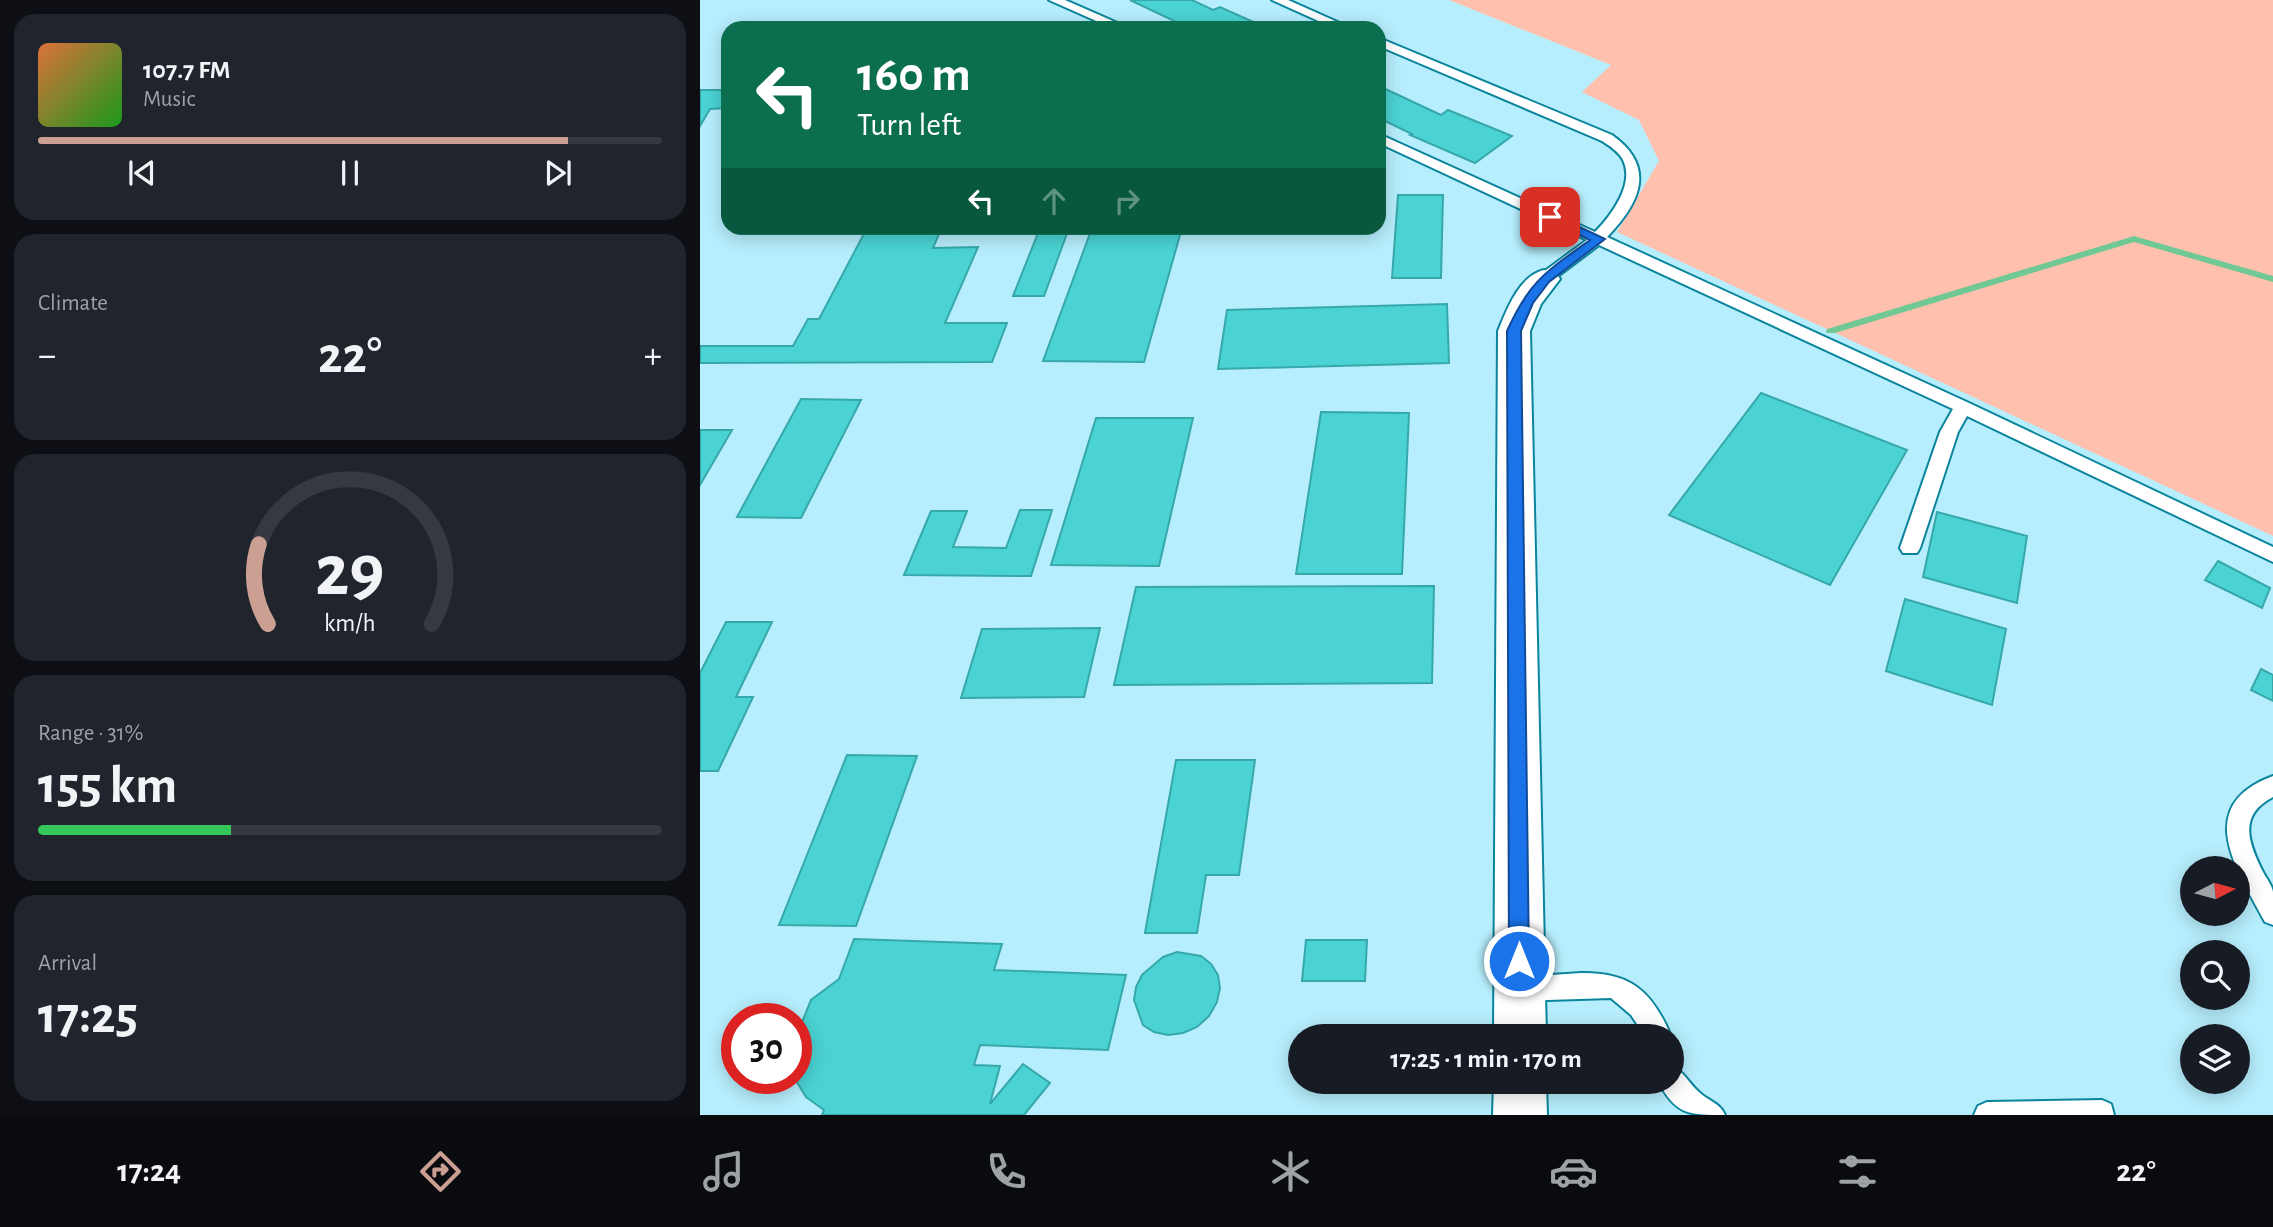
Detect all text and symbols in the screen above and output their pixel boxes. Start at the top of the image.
icon: left [742,49,833,140]
text: 160 m [857,51,971,100]
text: 107.7 FM [143,57,231,83]
text: Music [143,88,195,111]
text: Turn left [857,109,961,141]
icon: previous [123,154,161,192]
icon: pause [331,154,369,192]
icon: next [539,154,577,192]
icon: left [962,182,1000,220]
icon: ahead [1035,182,1073,220]
icon: right [1108,182,1146,220]
pin [1520,187,1580,247]
icon: arrive [1531,198,1569,236]
text: Climate [38,292,108,315]
text: 22° [318,330,382,382]
text: − [38,337,56,375]
text: + [644,337,662,375]
text: 29 [315,536,385,609]
text: km/h [324,610,376,635]
text: Range · 31% [38,722,144,745]
text: 155 km [38,760,177,812]
north arrow [2180,856,2250,926]
map controls [2180,856,2250,1094]
position arrow [1482,924,1556,998]
button: search [2180,940,2250,1010]
text: Arrival [38,952,97,975]
text: 17:25 [38,990,138,1042]
speed limit sign: 30 [721,1003,812,1094]
button: layers [2180,1024,2250,1094]
text: 17:25 · 1 min · 170 m [1390,1046,1582,1072]
icon: directions [416,1147,465,1196]
icon: music [699,1147,748,1196]
icon: phone [982,1147,1031,1196]
icon: climate [1266,1147,1315,1196]
icon: car [1549,1147,1598,1196]
icon: filters [1833,1147,1882,1196]
text: 17:24 [117,1155,181,1187]
text: 22° [2116,1155,2156,1187]

